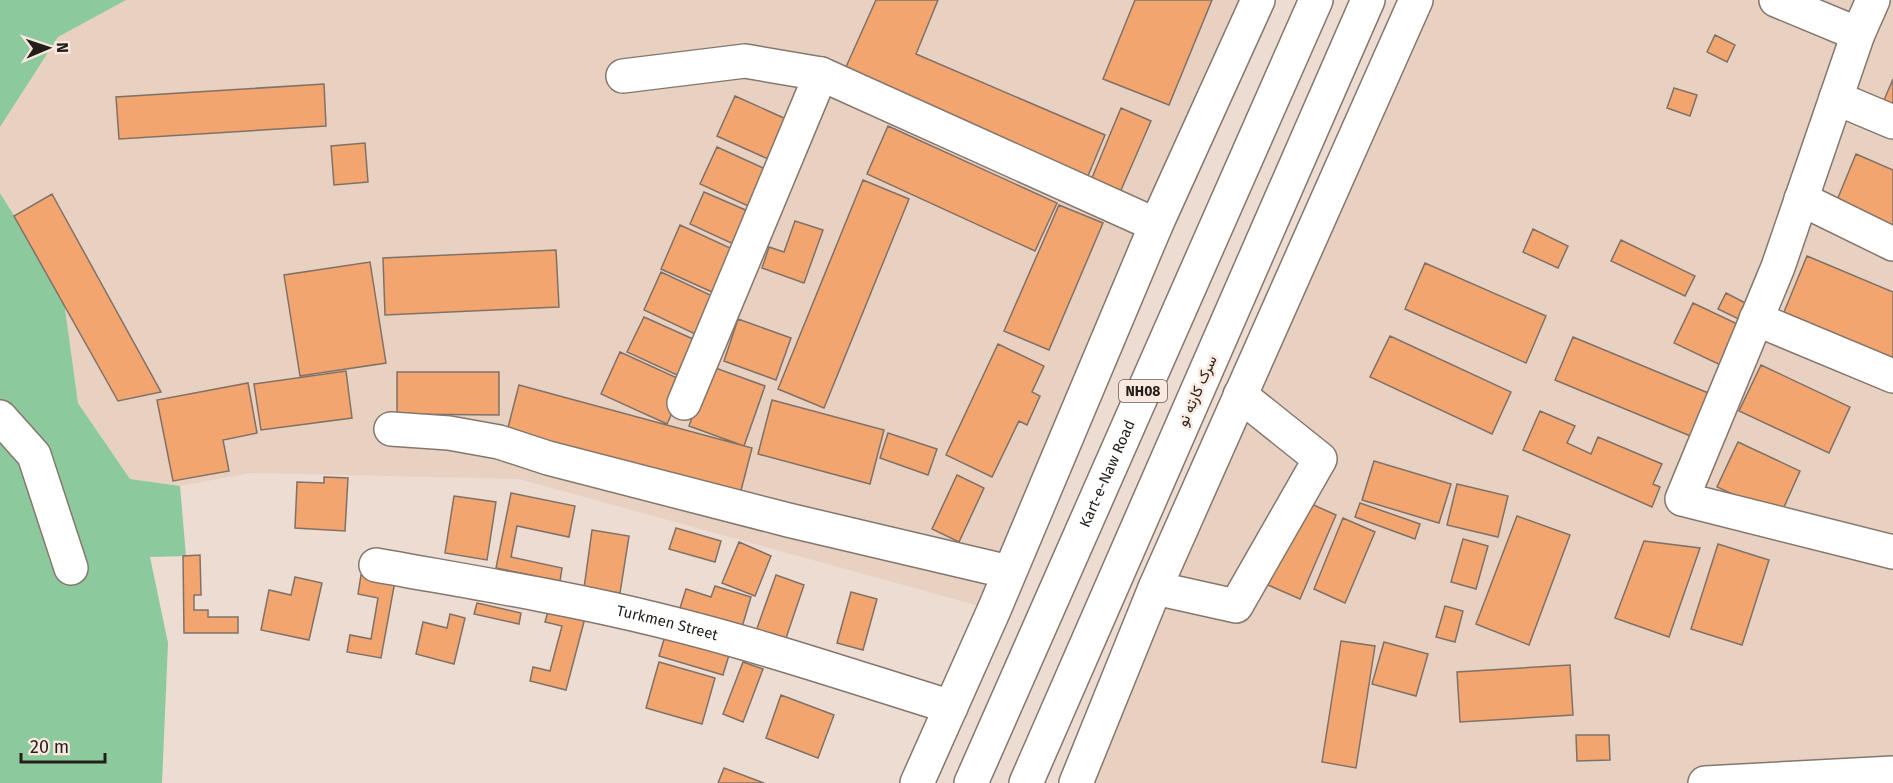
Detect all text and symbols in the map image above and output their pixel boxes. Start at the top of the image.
north arrow [18,18,78,78]
text: N [53,42,72,53]
street label: سرک کارته نو [1173,353,1221,429]
road number: NH08 [1119,380,1167,402]
street label: Kart-e-Naw Road [1076,417,1139,530]
street label: Turkmen Street [615,602,721,644]
scale bar [21,726,105,764]
text: 20 m [30,736,69,758]

